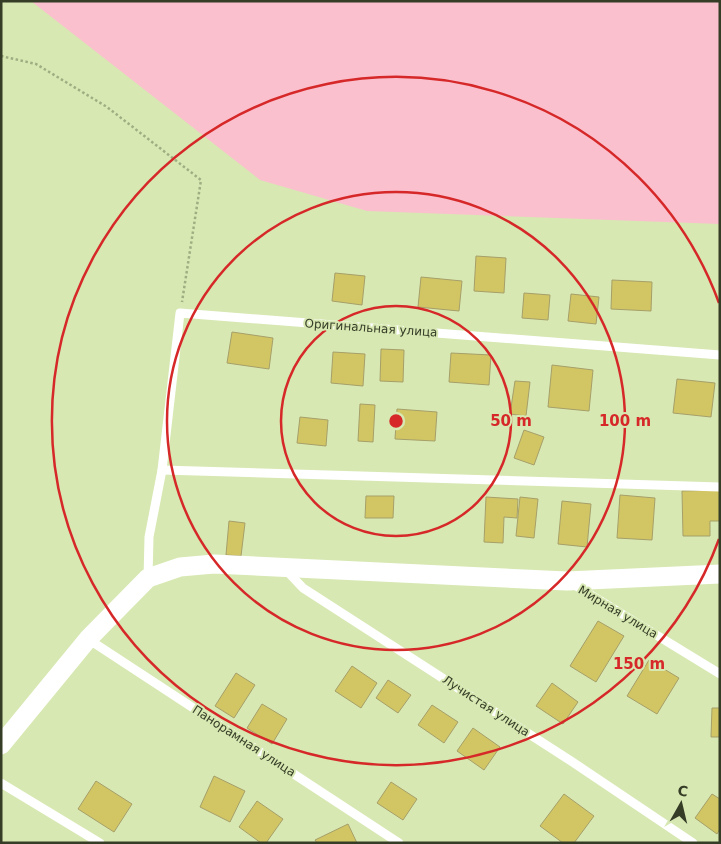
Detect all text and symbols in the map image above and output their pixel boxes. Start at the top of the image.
street label: Оригинальная улица [304,316,438,340]
centre of rings [387,412,405,430]
text: 50 m [490,412,532,430]
text: 100 m [599,412,651,430]
street label: Мирная улица [576,583,660,641]
text: 150 m [613,655,665,673]
street label: Лучистая улица [440,673,532,739]
street label: Панорамная улица [190,702,298,780]
north arrow [656,779,706,829]
text: С [677,782,689,800]

